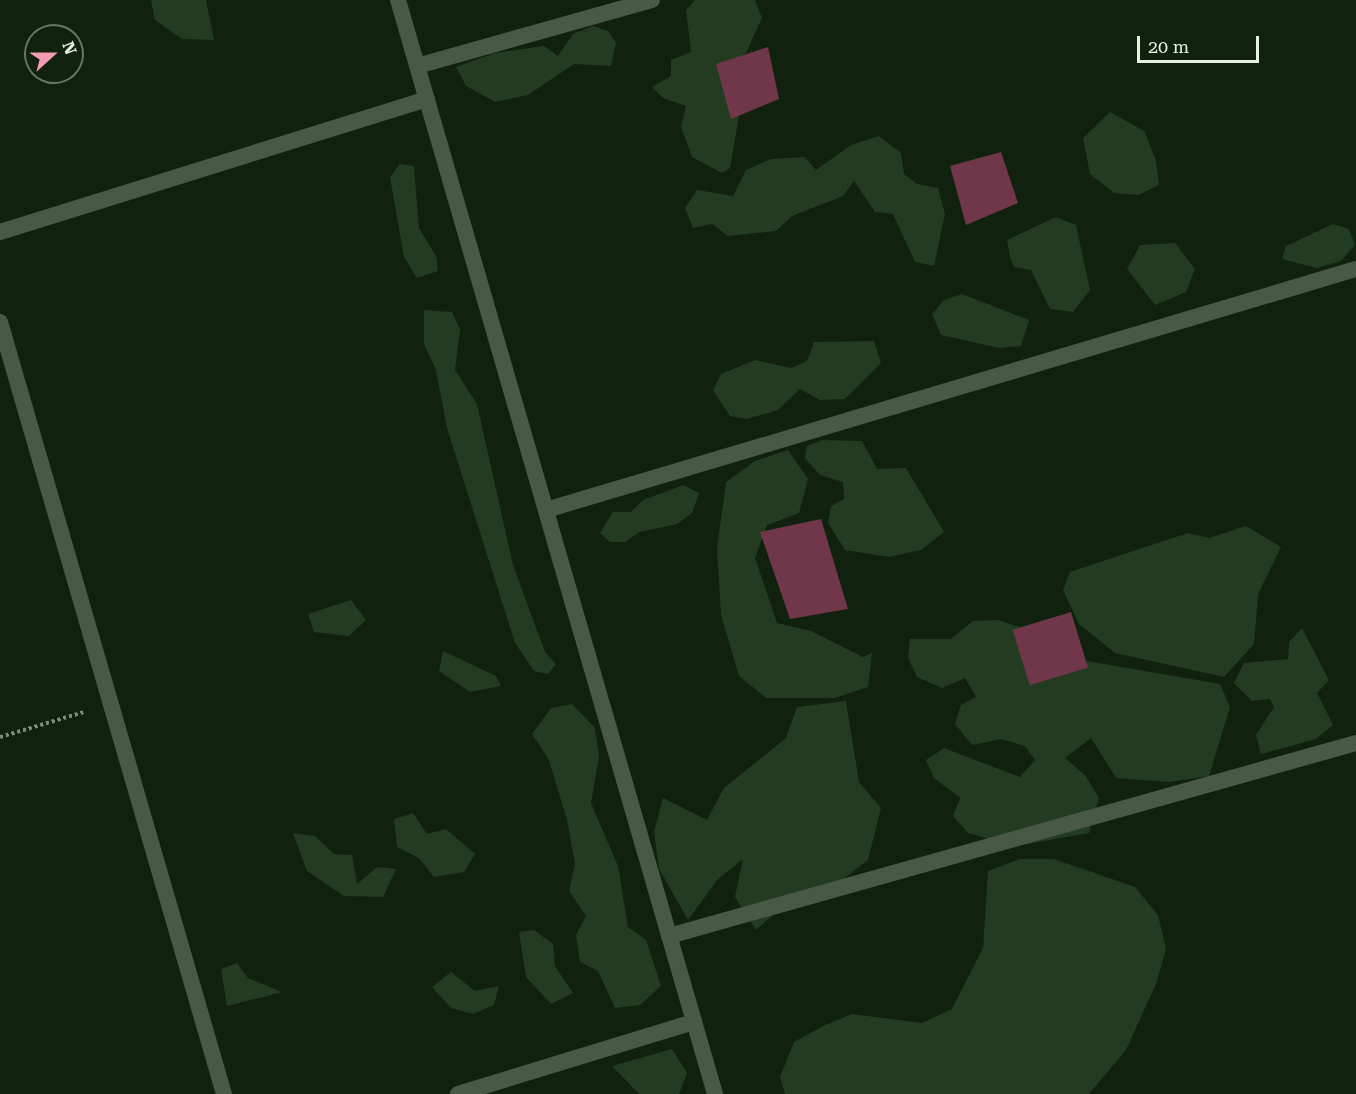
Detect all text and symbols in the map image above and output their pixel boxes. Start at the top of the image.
north arrow [24,24,84,84]
scale bar [1140,24,1262,62]
text: 20 m [1148,36,1189,57]
text: N [58,39,80,57]

